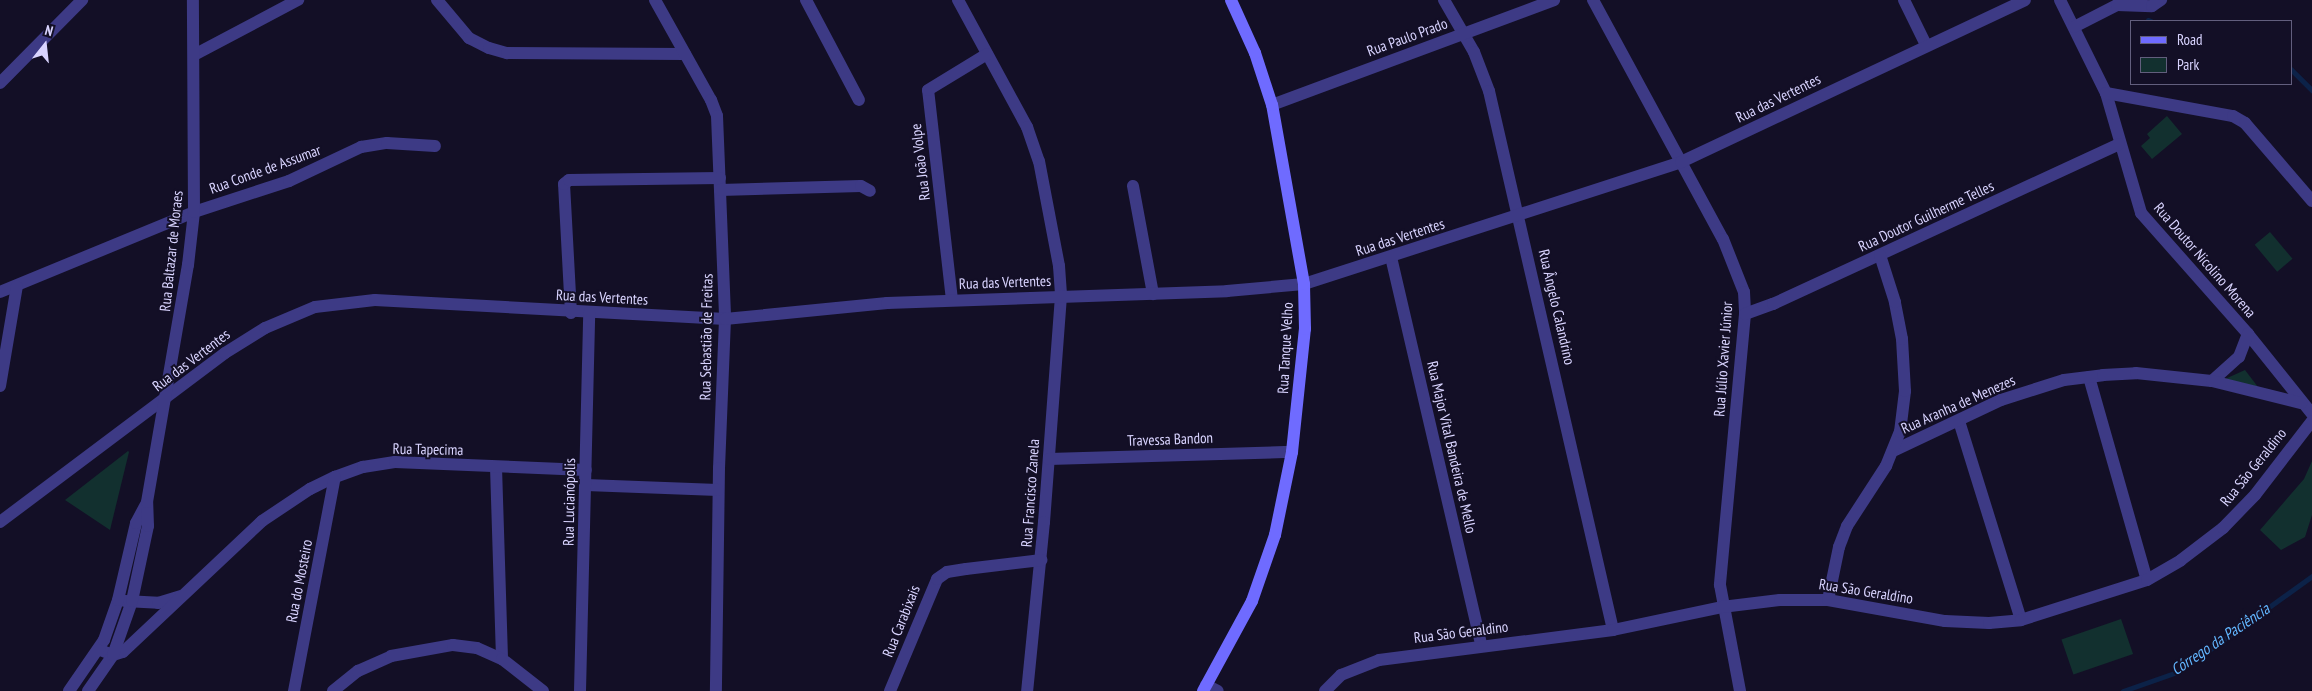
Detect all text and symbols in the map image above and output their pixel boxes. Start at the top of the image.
street label: Rua Paulo Prado [1364,14,1450,60]
north arrow [20,20,70,70]
legend [2130,20,2292,85]
text: N [43,21,55,40]
text: Road [2177,30,2203,49]
text: Park [2177,55,2199,74]
street label: Rua das Vertentes [1732,70,1824,126]
street label: Rua João Volpe [906,122,934,202]
street label: Rua Conde de Assumar [207,140,323,198]
street label: Rua Doutor Guilherme Telles [1855,177,1997,255]
street label: Rua Baltazar de Moraes [156,190,186,312]
street label: Rua Doutor Nicolino Morena [2150,199,2260,321]
street label: Rua das Vertentes [1353,214,1447,260]
street label: Rua Ângelo Calandrino [1535,247,1579,367]
street label: Rua das Vertentes [958,271,1052,293]
street label: Rua Sebastião de Freitas [696,273,716,401]
street label: Rua das Vertentes [555,286,649,308]
street label: Rua Tanque Velho [1274,301,1296,395]
street label: Rua Júlio Xavier Júnior [1710,301,1736,417]
street label: Rua das Vertentes [149,325,233,395]
street label: Rua Major Vital Bandeira de Mello [1423,359,1481,535]
street label: Rua Aranha de Menezes [1898,371,2018,437]
street label: Rua São Geraldino [2216,424,2290,510]
street label: Travessa Bandon [1127,429,1213,449]
street label: Rua Francisco Zanela [1017,438,1043,548]
street label: Rua Tapecima [392,439,464,459]
street label: Rua Lucianópolis [559,458,579,546]
street label: Rua do Mosteiro [282,538,316,624]
street label: Rua São Geraldino [1818,575,1914,607]
street label: Rua Carabixais [878,582,924,660]
water label: Córrego da Paciência [2167,599,2273,679]
street label: Rua São Geraldino [1413,617,1509,647]

